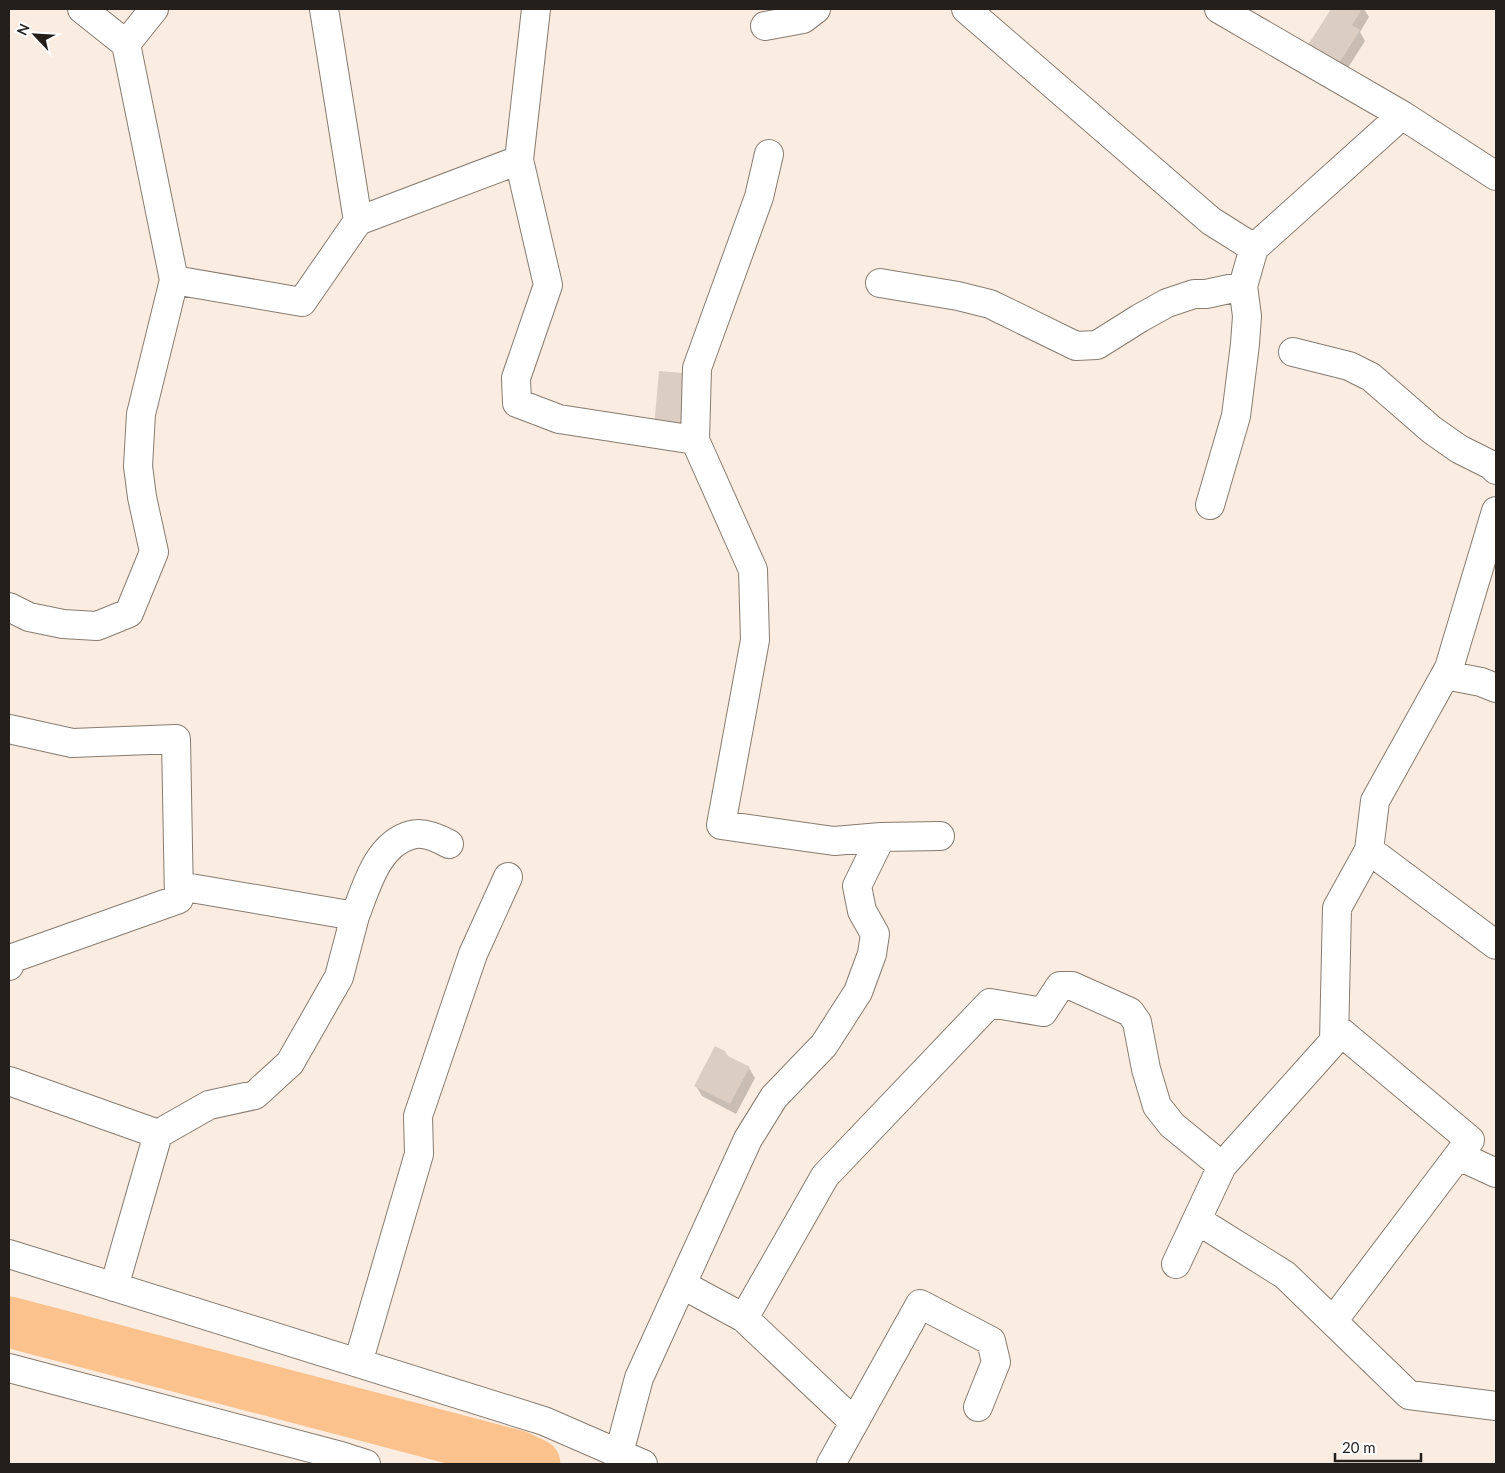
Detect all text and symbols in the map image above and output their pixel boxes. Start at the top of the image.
north arrow [10,10,60,60]
text: N [13,21,33,38]
scale bar [1335,1430,1421,1462]
text: 20 m [1342,1438,1376,1456]

